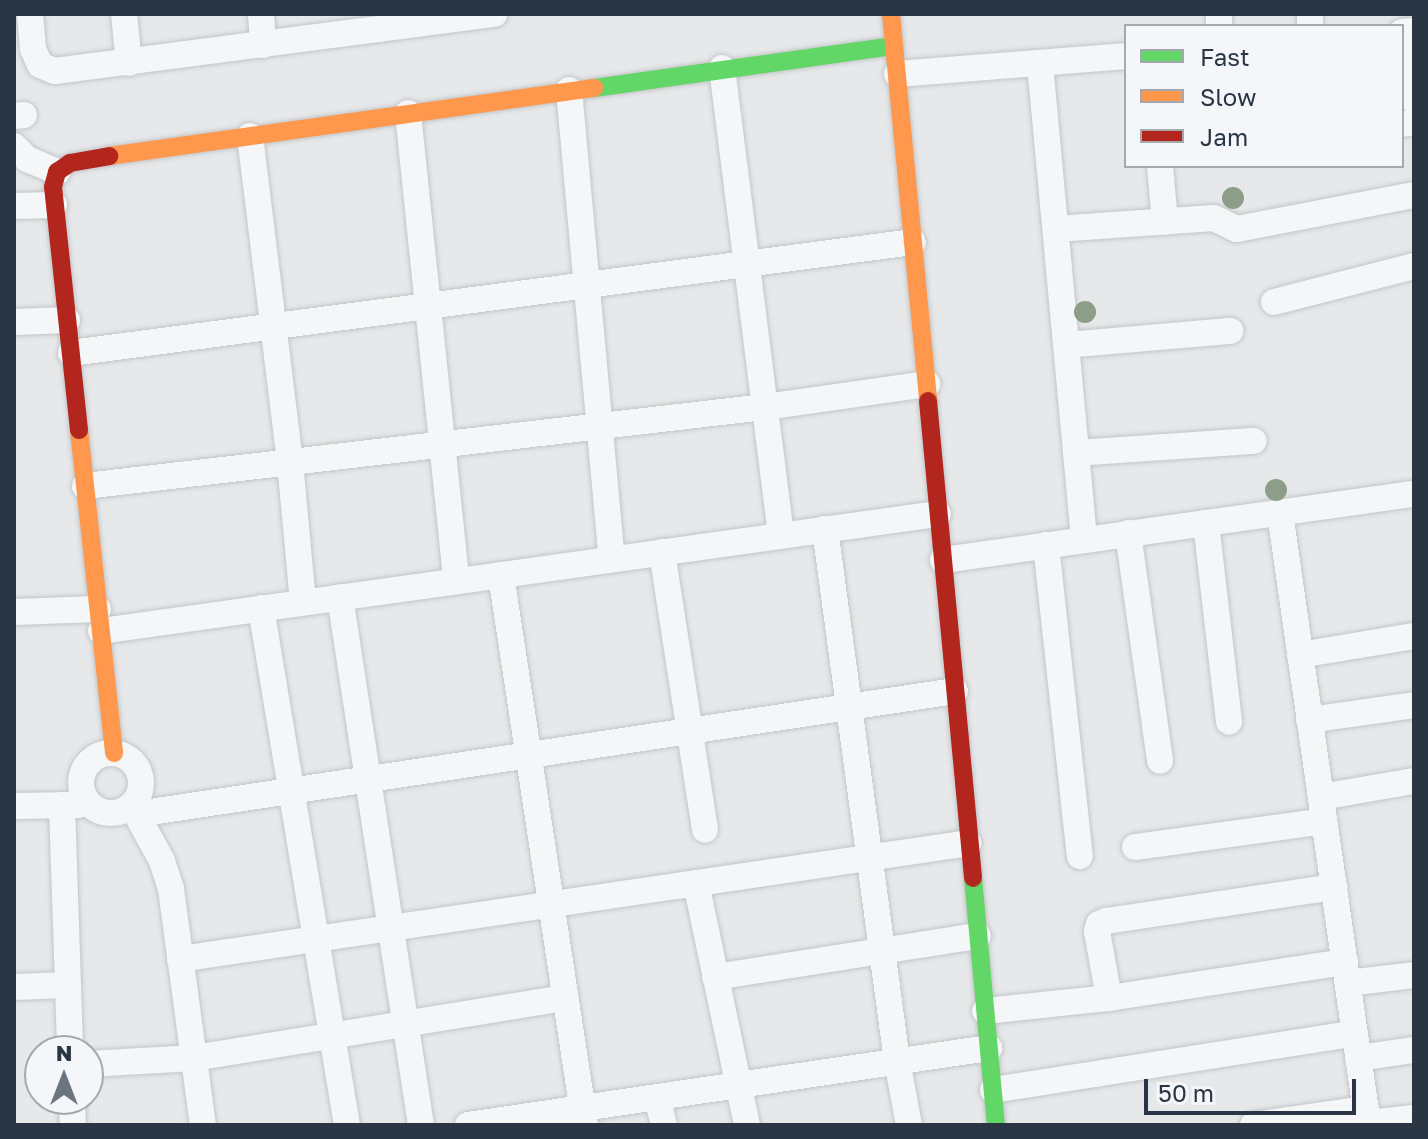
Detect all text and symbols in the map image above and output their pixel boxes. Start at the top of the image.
legend [1124,24,1404,168]
text: Fast [1200,42,1250,71]
text: Slow [1200,82,1256,111]
text: Jam [1200,122,1248,151]
north arrow [24,1035,104,1115]
text: N [56,1039,72,1066]
scale bar [1148,1063,1360,1113]
text: 50 m [1158,1078,1214,1107]

